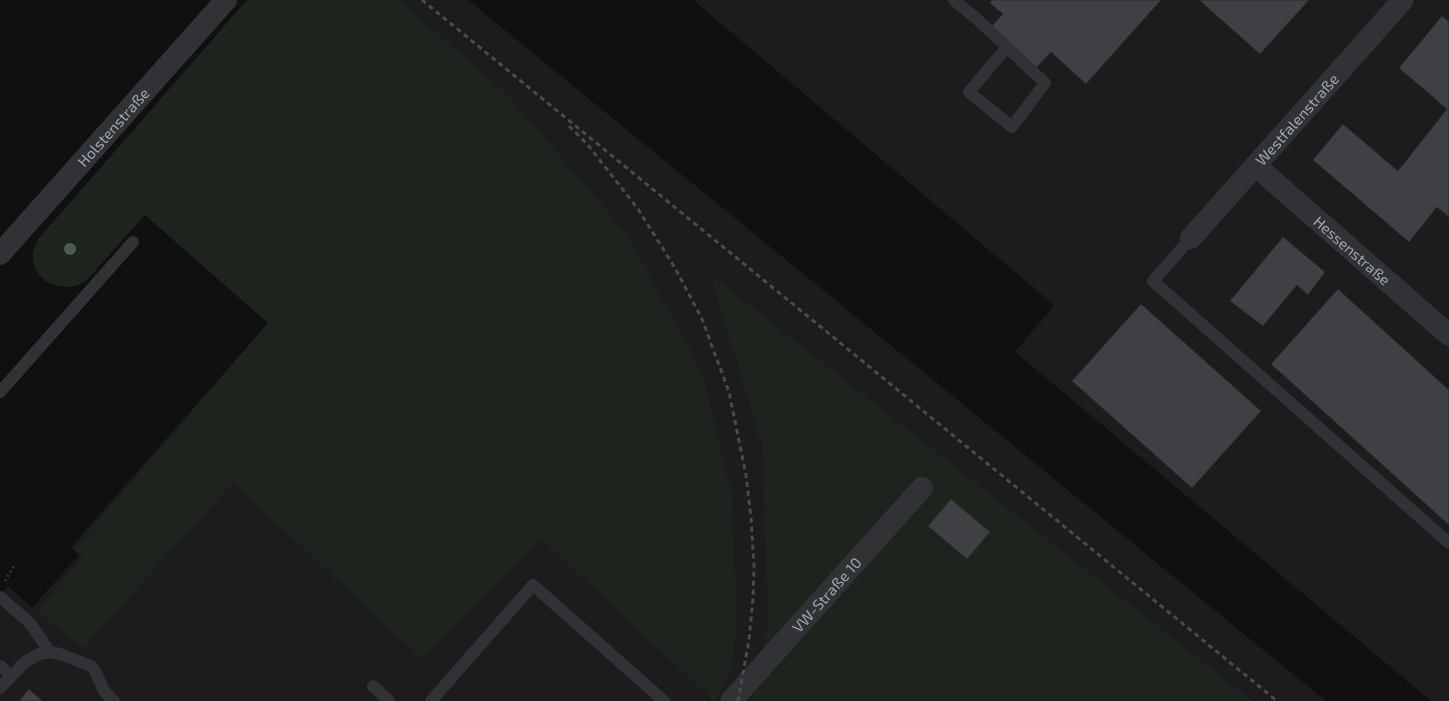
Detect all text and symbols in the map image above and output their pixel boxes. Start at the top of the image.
street label: Westfalenstraße [1251,70,1342,169]
street label: Holstenstraße [73,84,153,170]
street label: Hessenstraße [1310,212,1394,289]
street label: VW-Straße 10 [788,553,865,636]

